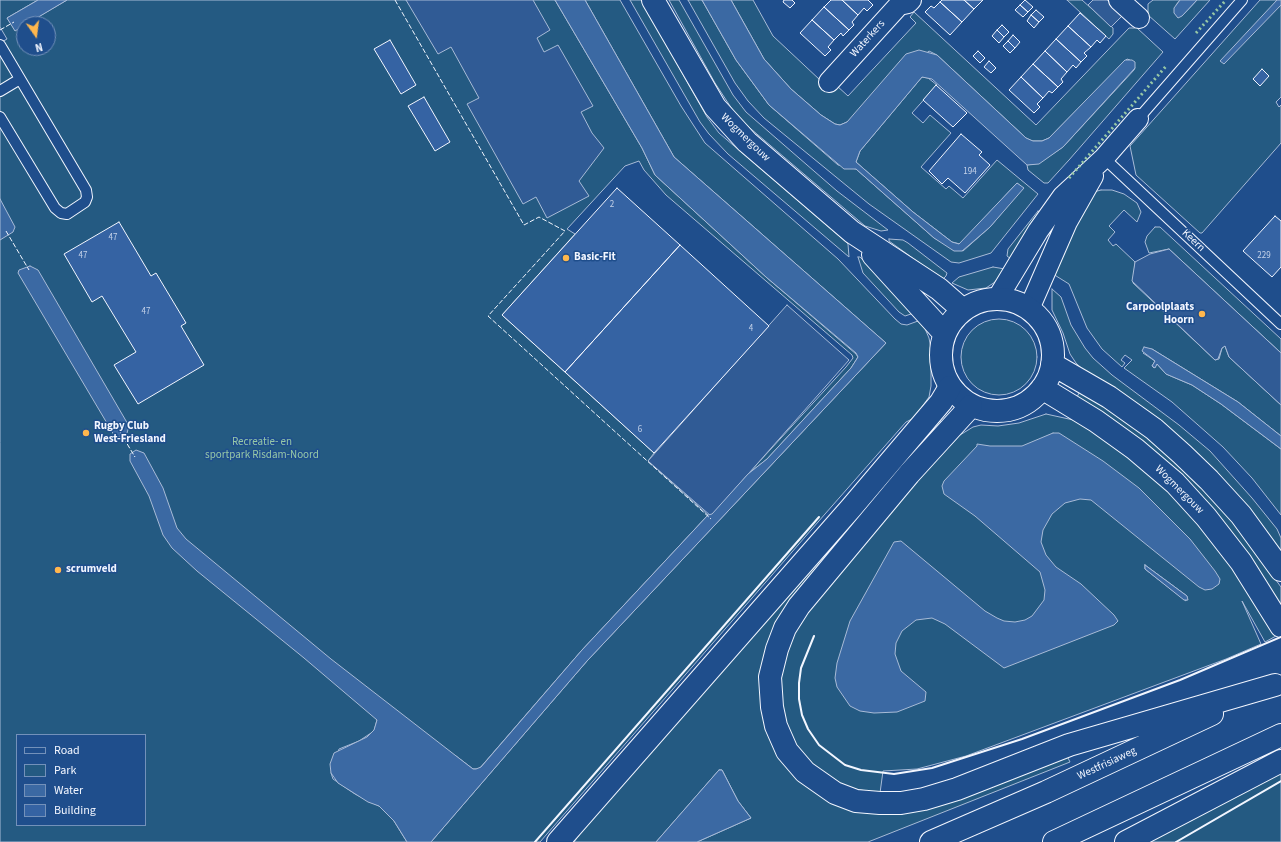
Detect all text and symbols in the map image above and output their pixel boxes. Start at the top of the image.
north arrow [16,16,56,56]
street label: Waterkers [848,18,888,60]
text: N [33,39,44,55]
street label: Wogmergouw [718,111,772,165]
house number: 194 [963,167,977,177]
house number: 2 [610,200,614,210]
street label: Keern [1179,227,1207,255]
house number: 47 [109,233,117,243]
house number: 47 [79,251,87,261]
place label: Basic-Fit [574,251,616,265]
house number: 229 [1257,251,1271,261]
marker: Basic-Fit [561,253,571,263]
place label: Carpoolplaats Hoorn [1126,301,1194,327]
house number: 47 [142,307,150,317]
marker: Carpoolplaats Hoorn [1197,309,1207,319]
house number: 4 [749,324,753,334]
place label: Rugby Club West-Friesland [94,420,166,446]
house number: 6 [638,425,642,435]
marker: Rugby Club West-Friesland [81,428,91,438]
park label: Recreatie- en sportpark Risdam-Noord [205,436,319,462]
street label: Wogmergouw [1152,463,1206,517]
place label: scrumveld [66,563,117,577]
marker: scrumveld [53,565,63,575]
legend [16,734,146,826]
text: Road [54,742,80,759]
street label: Westfrisiaweg [1075,745,1139,783]
text: Park [54,762,76,779]
text: Water [54,782,83,799]
text: Building [54,802,96,819]

